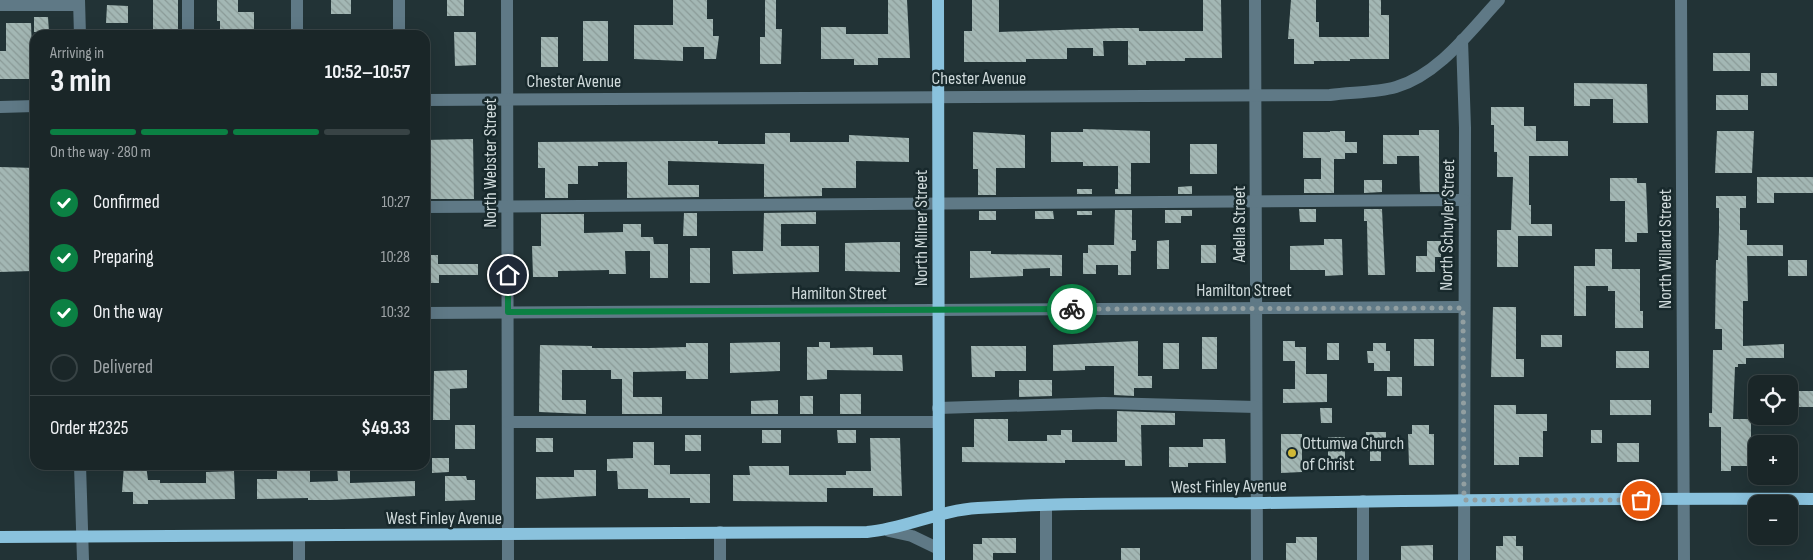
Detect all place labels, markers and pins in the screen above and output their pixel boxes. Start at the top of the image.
pin [487,254,529,296]
place label: Ottumwa Church of Christ [1302,433,1404,475]
marker: Ottumwa Church of Christ [1286,447,1298,459]
pin [1620,479,1662,521]

